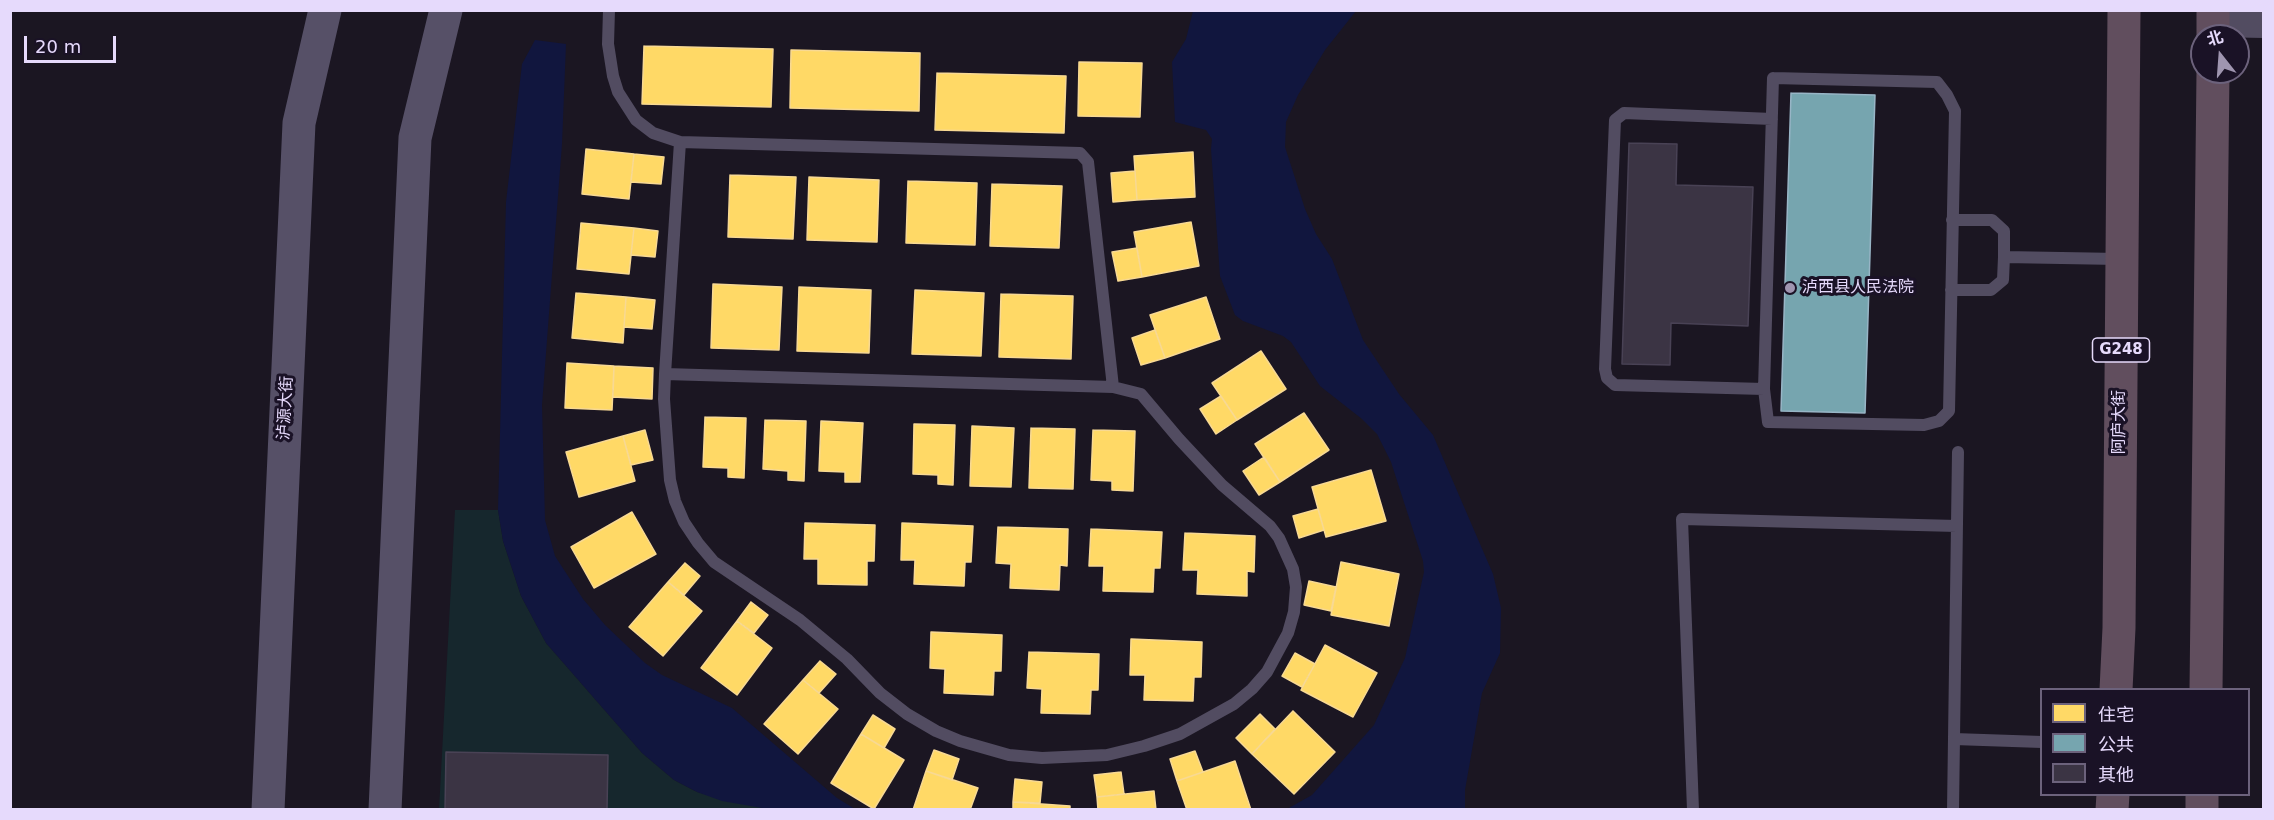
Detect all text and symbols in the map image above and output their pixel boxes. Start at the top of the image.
scale bar [27,24,118,62]
north arrow [2190,24,2250,84]
text: 北 [2205,27,2226,50]
text: 20 m [35,36,81,57]
place label: 泸西县人民法院 [1802,278,1914,298]
marker: 泸西县人民法院 [1783,281,1797,295]
road number: G248 [2092,338,2150,362]
street label: 泸源大街 [275,376,297,440]
street label: 阿庐大街 [2110,390,2130,454]
legend [2040,688,2250,796]
text: 住宅 [2098,704,2134,725]
text: 公共 [2098,734,2134,755]
text: 其他 [2098,764,2134,785]

